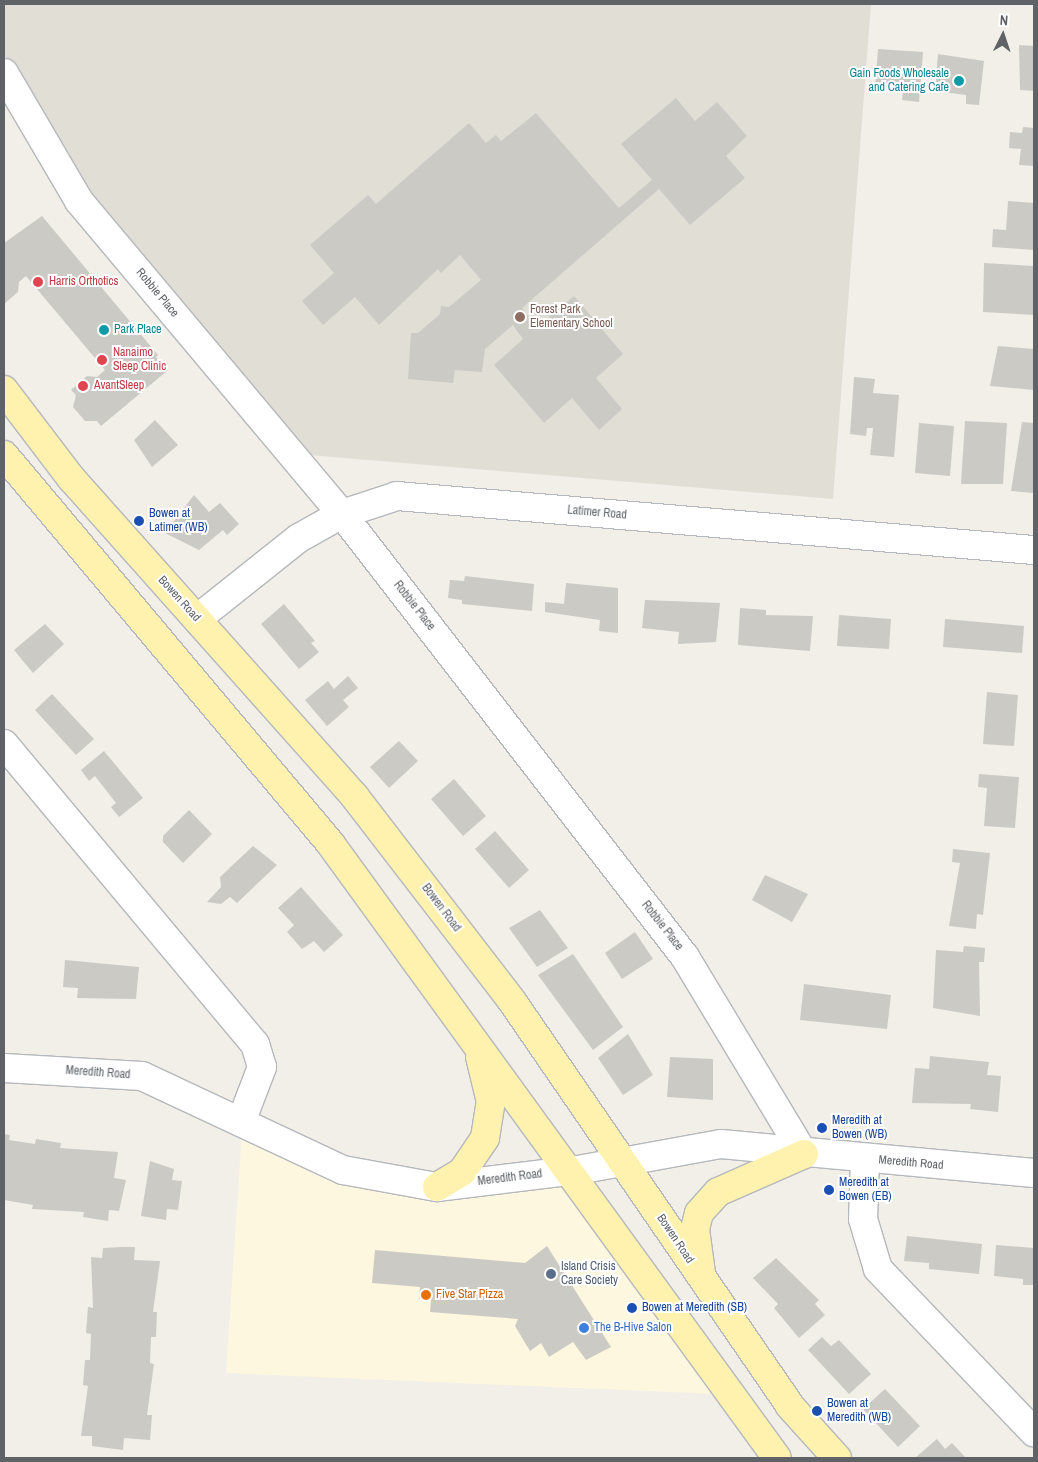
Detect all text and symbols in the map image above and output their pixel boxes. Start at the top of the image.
north arrow [978,10,1028,60]
text: N [999,11,1009,29]
place label: Gain Foods Wholesale and Catering Cafe [849,67,949,95]
marker: Gain Foods Wholesale and Catering Cafe [953,75,965,87]
street label: Robbie Place [132,266,182,320]
marker: Harris Orthotics [31,275,45,289]
place label: Harris Orthotics [49,275,118,289]
place label: Forest Park Elementary School [530,303,613,331]
marker: Forest Park Elementary School [514,311,526,323]
place label: Park Place [114,323,162,337]
marker: Park Place [98,324,110,336]
place label: Nanaimo Sleep Clinic [113,346,166,374]
marker: Nanaimo Sleep Clinic [95,353,109,367]
marker: AvantSleep [76,379,90,393]
place label: AvantSleep [94,379,144,393]
street label: Latimer Road [567,503,627,523]
place label: Bowen at Latimer (WB) [149,507,207,535]
marker: Bowen at Latimer (WB) [133,515,145,527]
street label: Bowen Road [155,573,203,625]
street label: Robbie Place [390,578,438,634]
street label: Bowen Road [418,881,464,935]
street label: Robbie Place [638,898,686,954]
street label: Meredith Road [65,1064,131,1082]
place label: Meredith at Bowen (WB) [832,1114,887,1142]
marker: Meredith at Bowen (WB) [816,1122,828,1134]
street label: Meredith Road [878,1153,944,1173]
street label: Meredith Road [477,1167,543,1189]
place label: Meredith at Bowen (EB) [839,1176,891,1204]
marker: Meredith at Bowen (EB) [823,1184,835,1196]
street label: Bowen Road [653,1212,697,1266]
place label: Island Crisis Care Society [561,1260,618,1288]
marker: Island Crisis Care Society [545,1268,557,1280]
place label: Five Star Pizza [436,1288,503,1302]
marker: Five Star Pizza [420,1289,432,1301]
place label: Bowen at Meredith (SB) [642,1301,747,1315]
marker: Bowen at Meredith (SB) [626,1302,638,1314]
place label: The B-Hive Salon [594,1321,672,1335]
marker: The B-Hive Salon [578,1322,590,1334]
place label: Bowen at Meredith (WB) [827,1397,891,1425]
marker: Bowen at Meredith (WB) [811,1405,823,1417]

